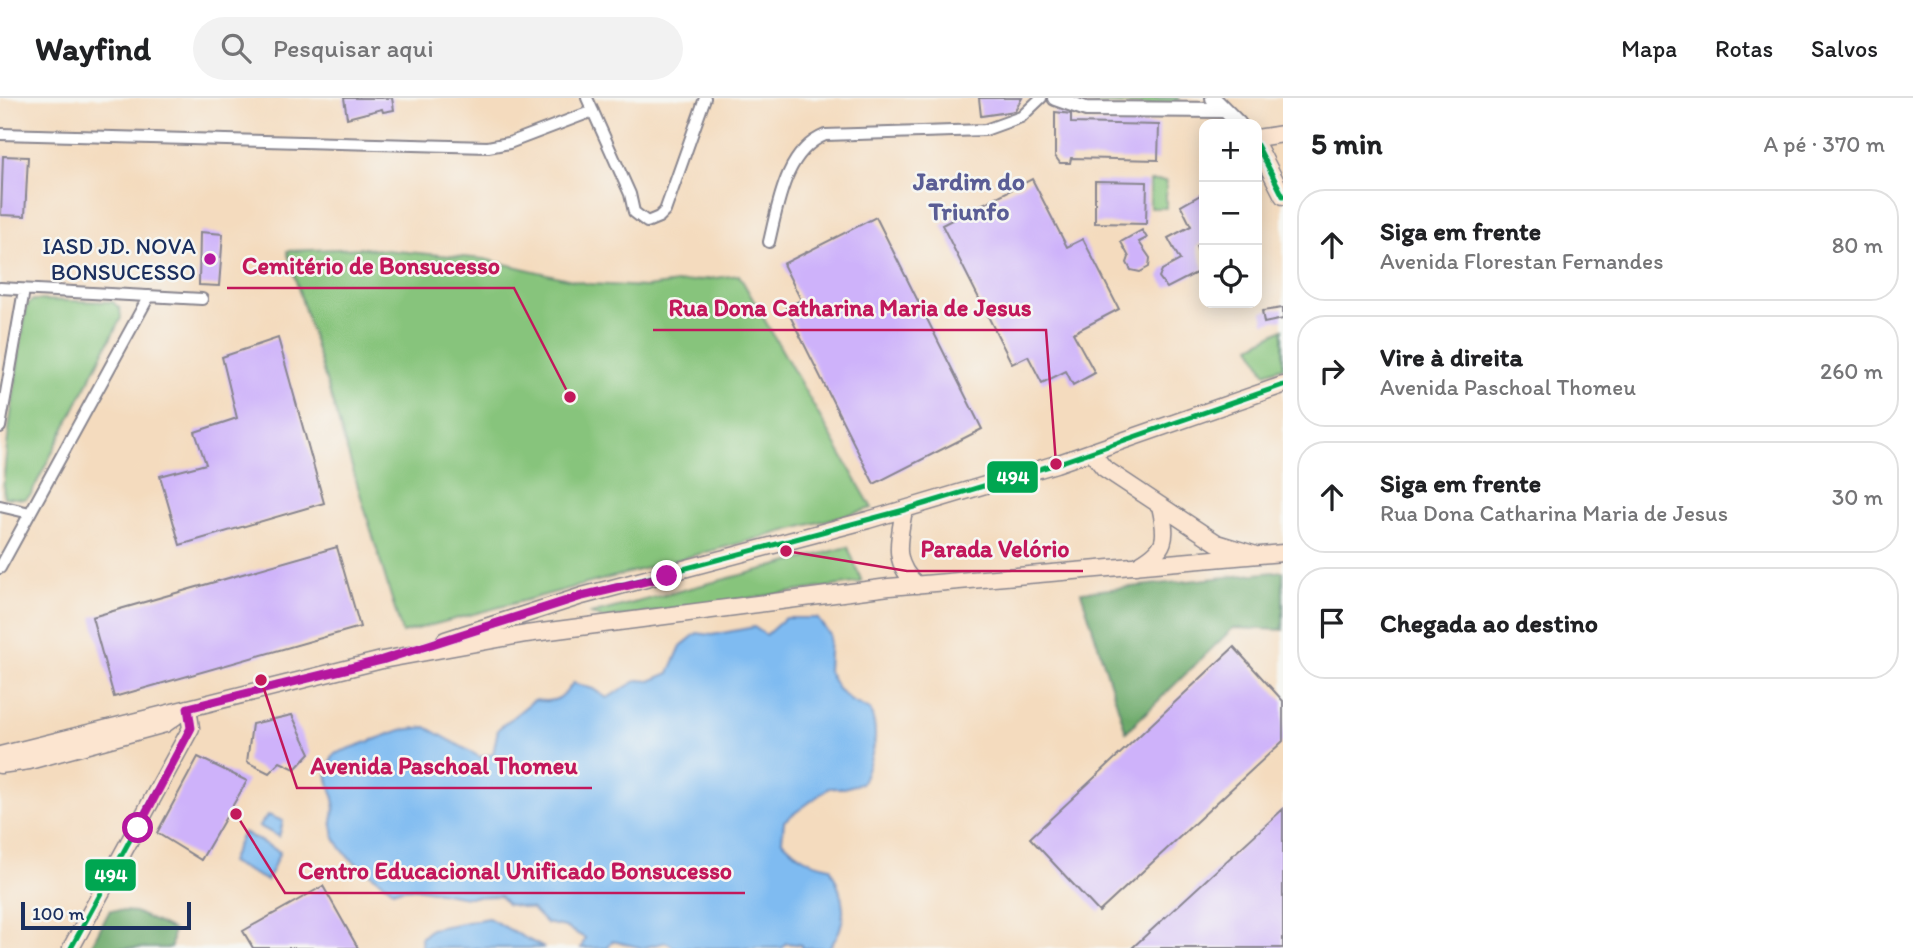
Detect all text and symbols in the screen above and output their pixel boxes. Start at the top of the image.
search box [193,17,683,80]
text: Wayfind [35,29,151,68]
icon: search [217,29,255,67]
text: Pesquisar aqui [273,32,434,64]
text: Mapa [1621,34,1677,63]
text: Rotas [1715,34,1773,63]
text: Salvos [1811,34,1878,63]
map controls [1199,119,1262,308]
button: + [1199,119,1262,182]
text: 5 min [1311,125,1382,162]
text: A pé · 370 m [1763,130,1885,158]
district label: Jardim do Triunfo [912,165,1025,227]
button: − [1199,182,1262,245]
text: Siga em frente [1380,215,1541,247]
icon: ahead [1313,226,1351,264]
text: 80 m [1832,231,1883,259]
place label: IASD JD. NOVA BONSUCESSO [42,232,196,286]
callout: Cemitério de Bonsucesso [227,243,514,288]
button: locate [1199,245,1262,308]
text: Avenida Florestan Fernandes [1380,247,1663,275]
marker: IASD JD. NOVA BONSUCESSO [202,251,218,267]
text: Cemitério de Bonsucesso [242,251,500,280]
callout: Rua Dona Catharina Maria de Jesus [653,285,1046,330]
text: Rua Dona Catharina Maria de Jesus [668,293,1032,322]
text: Vire à direita [1380,341,1523,373]
icon: right [1313,352,1351,390]
text: 260 m [1820,357,1883,385]
text: Avenida Paschoal Thomeu [1380,373,1636,401]
line badge: 494 [986,460,1039,494]
text: 494 [997,466,1030,489]
text: Siga em frente [1380,467,1541,499]
icon: ahead [1313,478,1351,516]
text: 30 m [1832,483,1883,511]
text: Rua Dona Catharina Maria de Jesus [1380,499,1728,527]
callout: Parada Velório [907,526,1083,571]
text: Parada Velório [920,534,1070,563]
route end [651,560,682,591]
icon: arrive [1313,604,1351,642]
text: Chegada ao destino [1380,607,1598,639]
callout: Avenida Paschoal Thomeu [297,743,592,788]
text: Avenida Paschoal Thomeu [309,751,578,780]
route start [122,812,153,843]
callout: Centro Educacional Unificado Bonsucesso [285,848,745,893]
text: Centro Educacional Unificado Bonsucesso [298,856,732,885]
line badge: 494 [84,858,137,892]
text: 494 [95,864,128,887]
scale bar [21,899,191,931]
text: 100 m [32,902,84,925]

